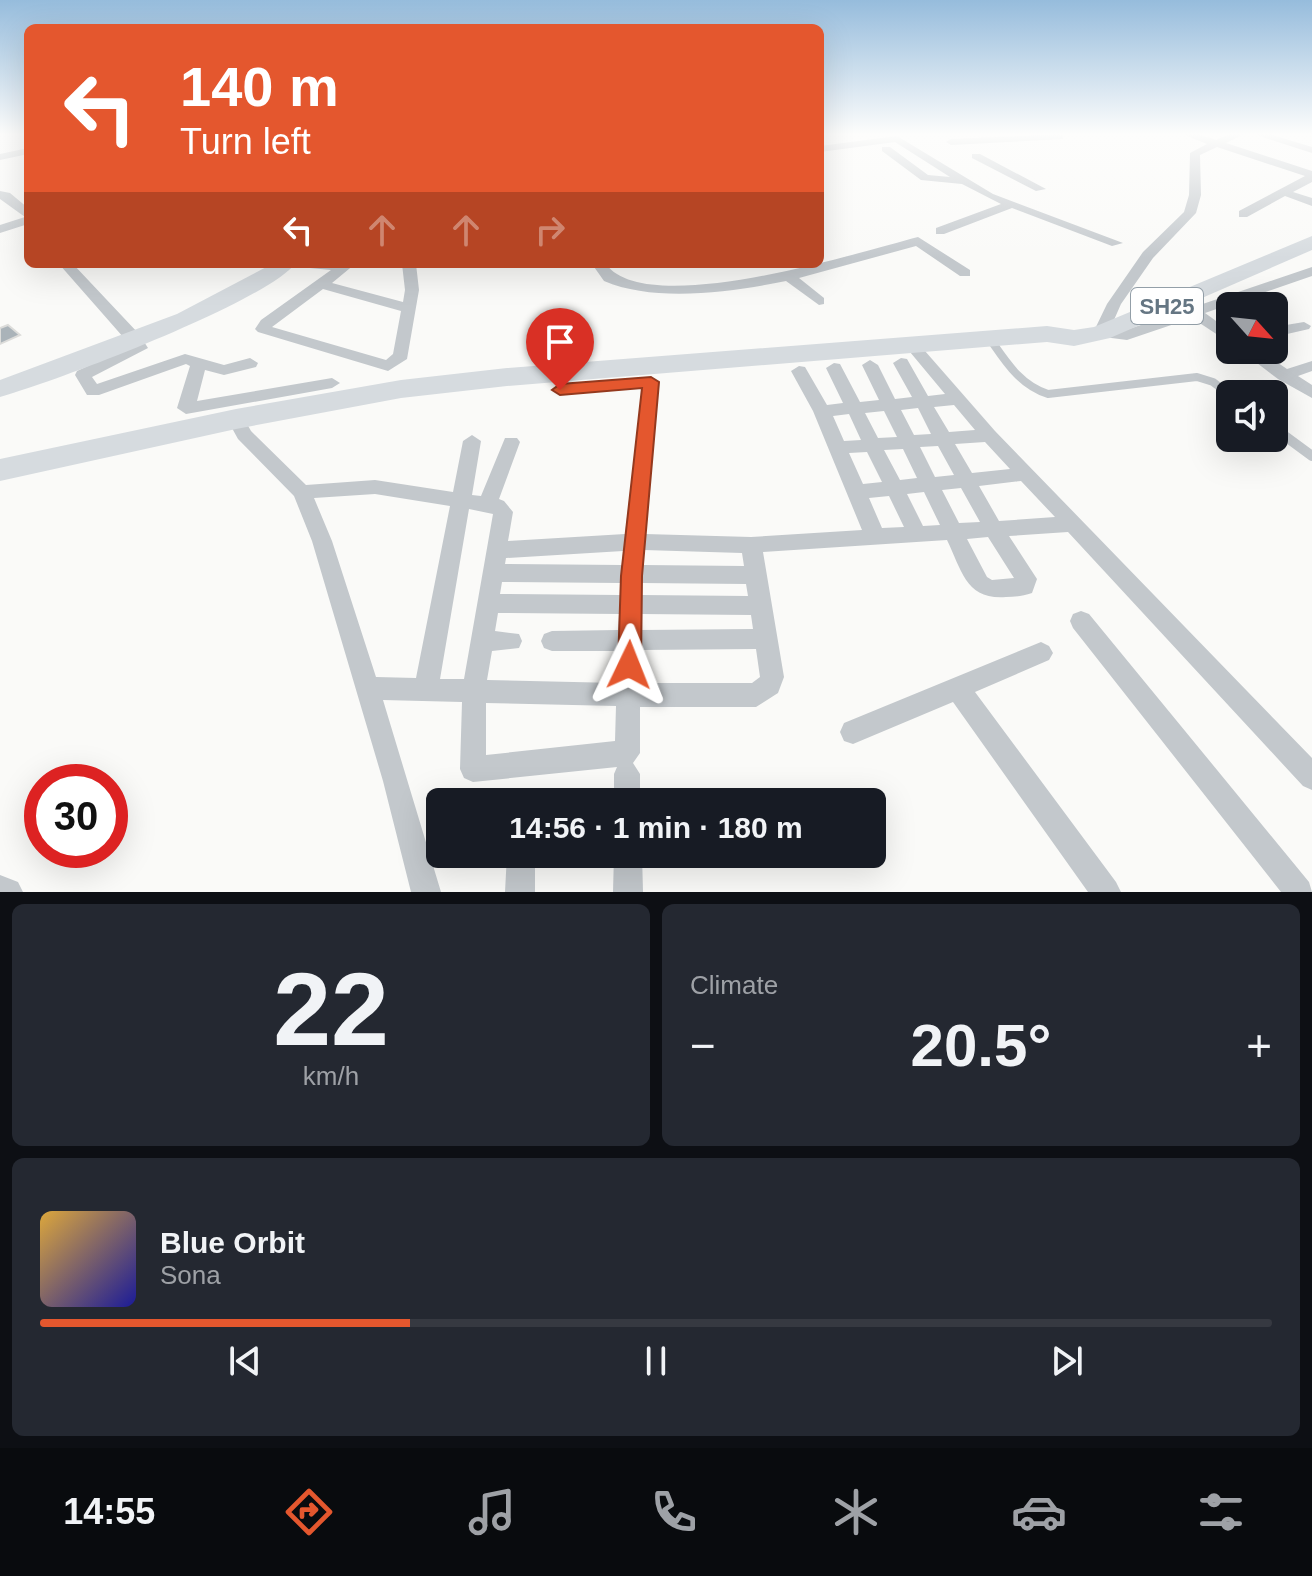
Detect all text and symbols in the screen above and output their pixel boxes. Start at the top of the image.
text: 140 m [180,55,339,118]
icon: left [48,56,152,160]
text: Turn left [180,121,311,162]
icon: left [276,208,320,252]
icon: ahead [360,208,404,252]
icon: ahead [444,208,488,252]
icon: right [528,208,572,252]
road number: SH25 [1131,288,1203,324]
north arrow [1216,292,1288,364]
map controls [1216,292,1288,452]
pin [526,308,594,390]
icon: arrive [538,320,582,364]
button: sound [1216,380,1288,452]
position arrow [587,623,671,707]
speed limit sign: 30 [24,764,128,868]
text: 14:56 · 1 min · 180 m [509,811,803,844]
text: 22 [273,951,389,1067]
text: Climate [690,970,778,1000]
text: 20.5° [911,1012,1051,1079]
text: − [690,1021,716,1070]
text: + [1246,1021,1272,1070]
text: km/h [303,1061,359,1091]
text: Blue Orbit [160,1226,305,1259]
text: Sona [160,1260,221,1290]
icon: previous [223,1339,267,1383]
icon: pause [634,1339,678,1383]
icon: next [1045,1339,1089,1383]
icon: directions [281,1484,337,1540]
icon: music [464,1484,520,1540]
icon: phone [646,1484,702,1540]
icon: climate [828,1484,884,1540]
icon: car [1011,1484,1067,1540]
icon: filters [1193,1484,1249,1540]
text: 14:55 [63,1491,155,1532]

